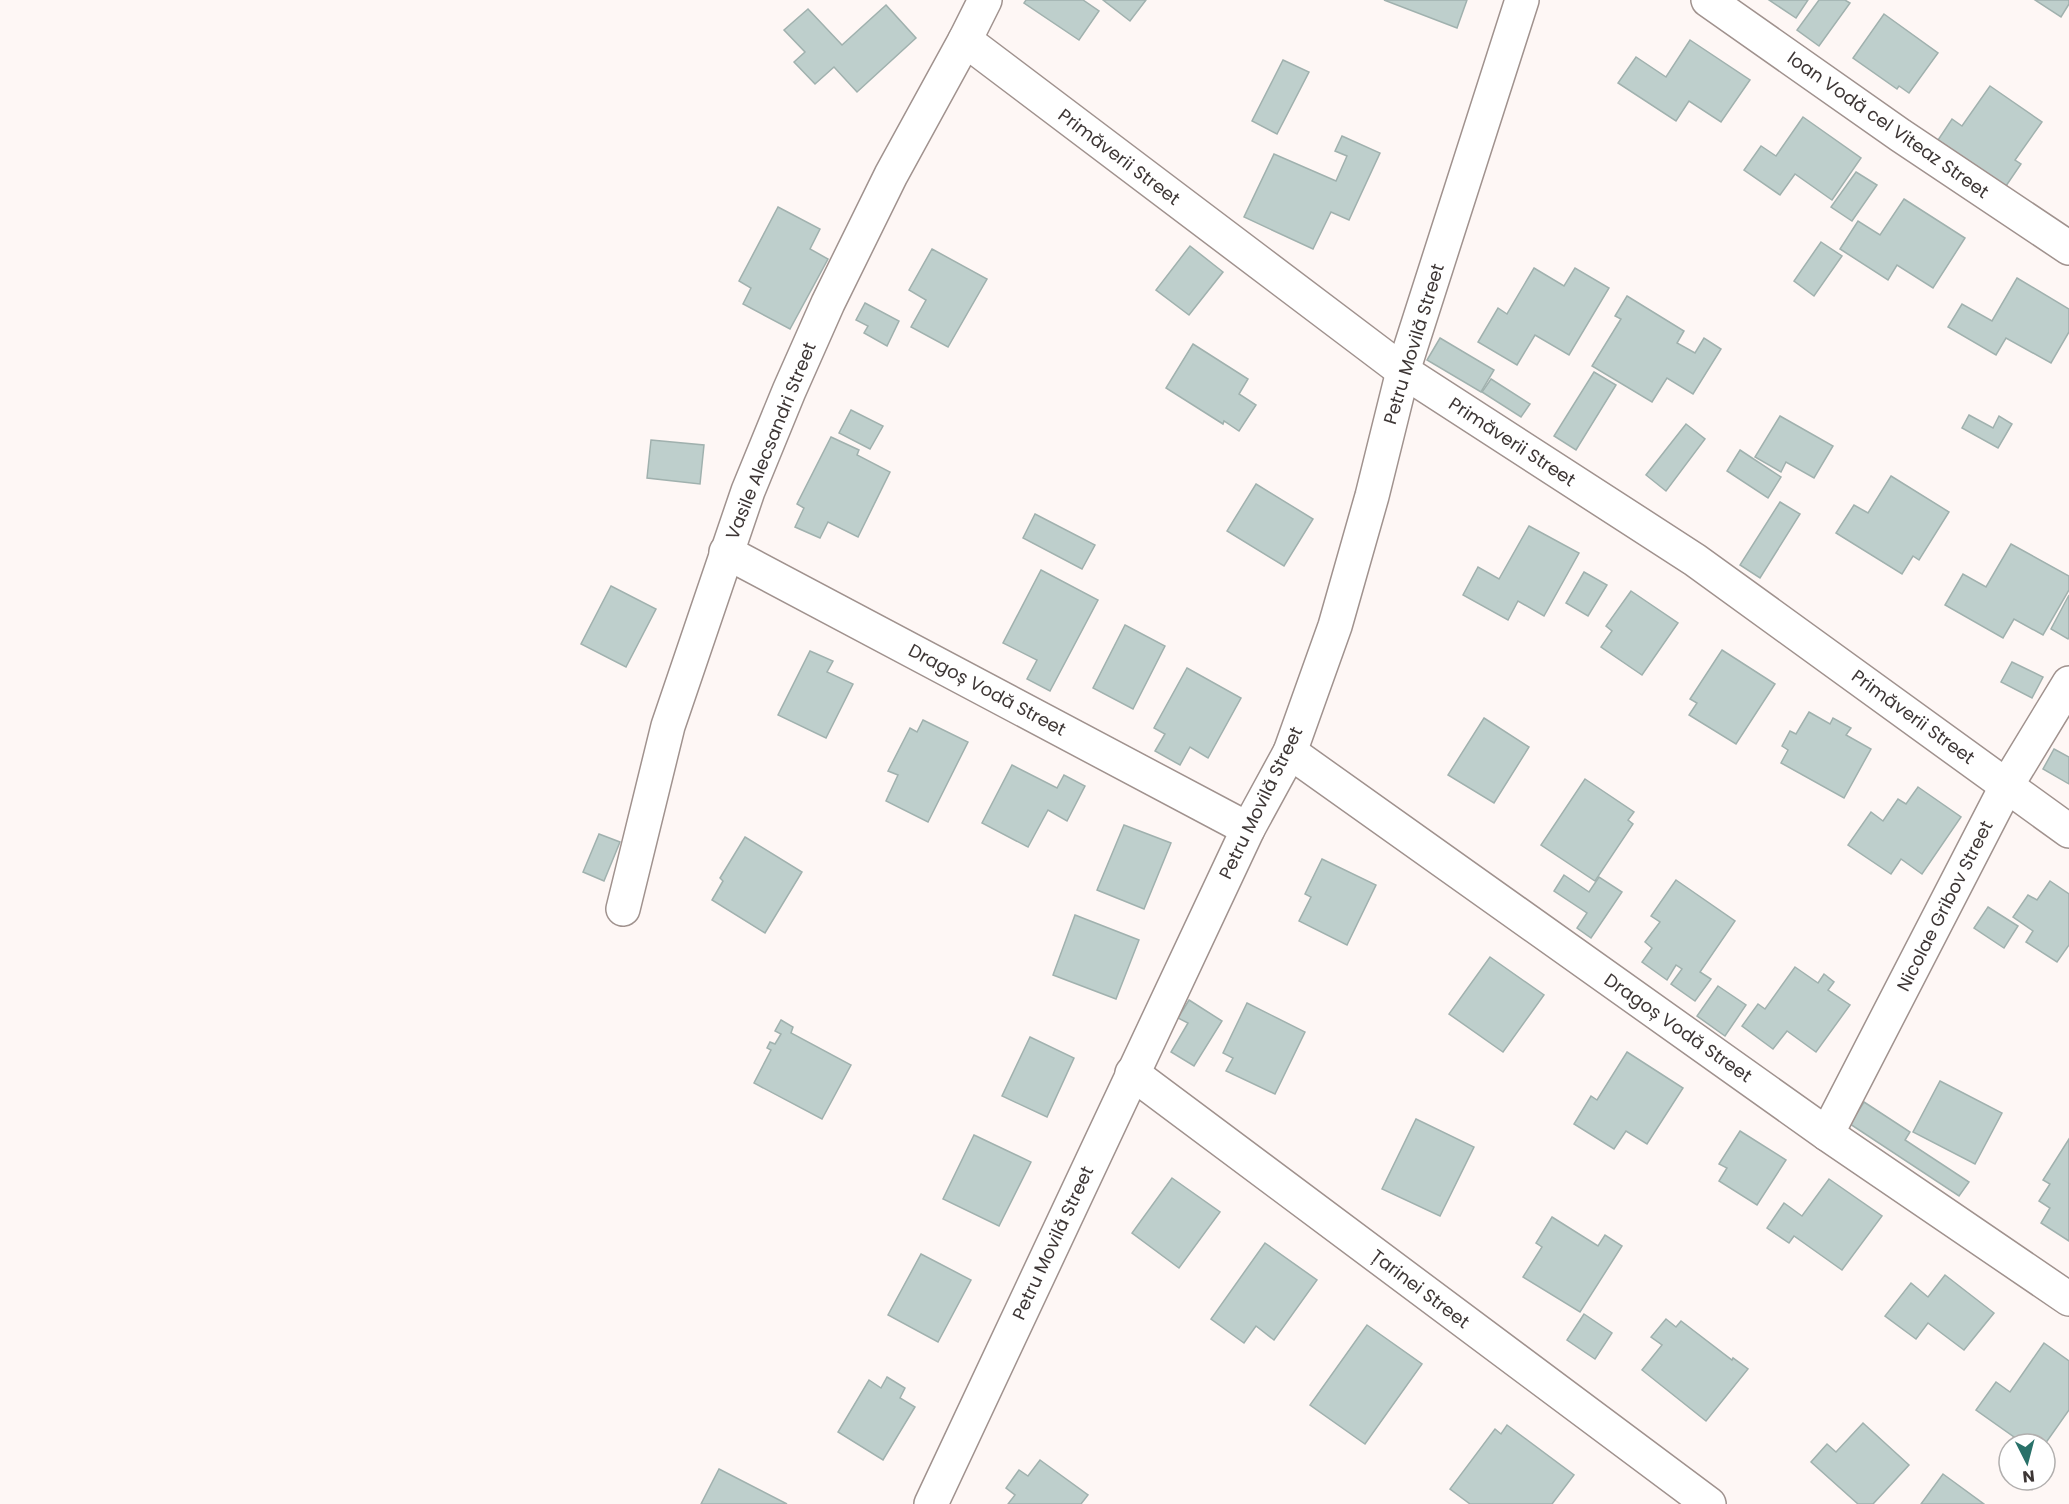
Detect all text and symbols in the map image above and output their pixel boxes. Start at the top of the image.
street label: Ioan Vodă cel Viteaz Street [1782,45,1994,204]
street label: Primăverii Street [1053,103,1185,211]
street label: Petru Movilă Street [1377,260,1450,427]
street label: Vasile Alecsandri Street [719,338,822,543]
street label: Primăverii Street [1444,391,1581,492]
street label: Dragoș Vodă Street [904,637,1070,742]
street label: Primăverii Street [1847,663,1980,770]
street label: Petru Movilă Street [1213,722,1308,883]
street label: Nicolae Gribov Street [1891,816,1998,995]
street label: Dragoș Vodă Street [1599,967,1757,1088]
street label: Petru Movilă Street [1006,1162,1099,1324]
street label: Țarinei Street [1366,1243,1475,1334]
north arrow [1997,1432,2057,1492]
text: N [2021,1464,2036,1488]

